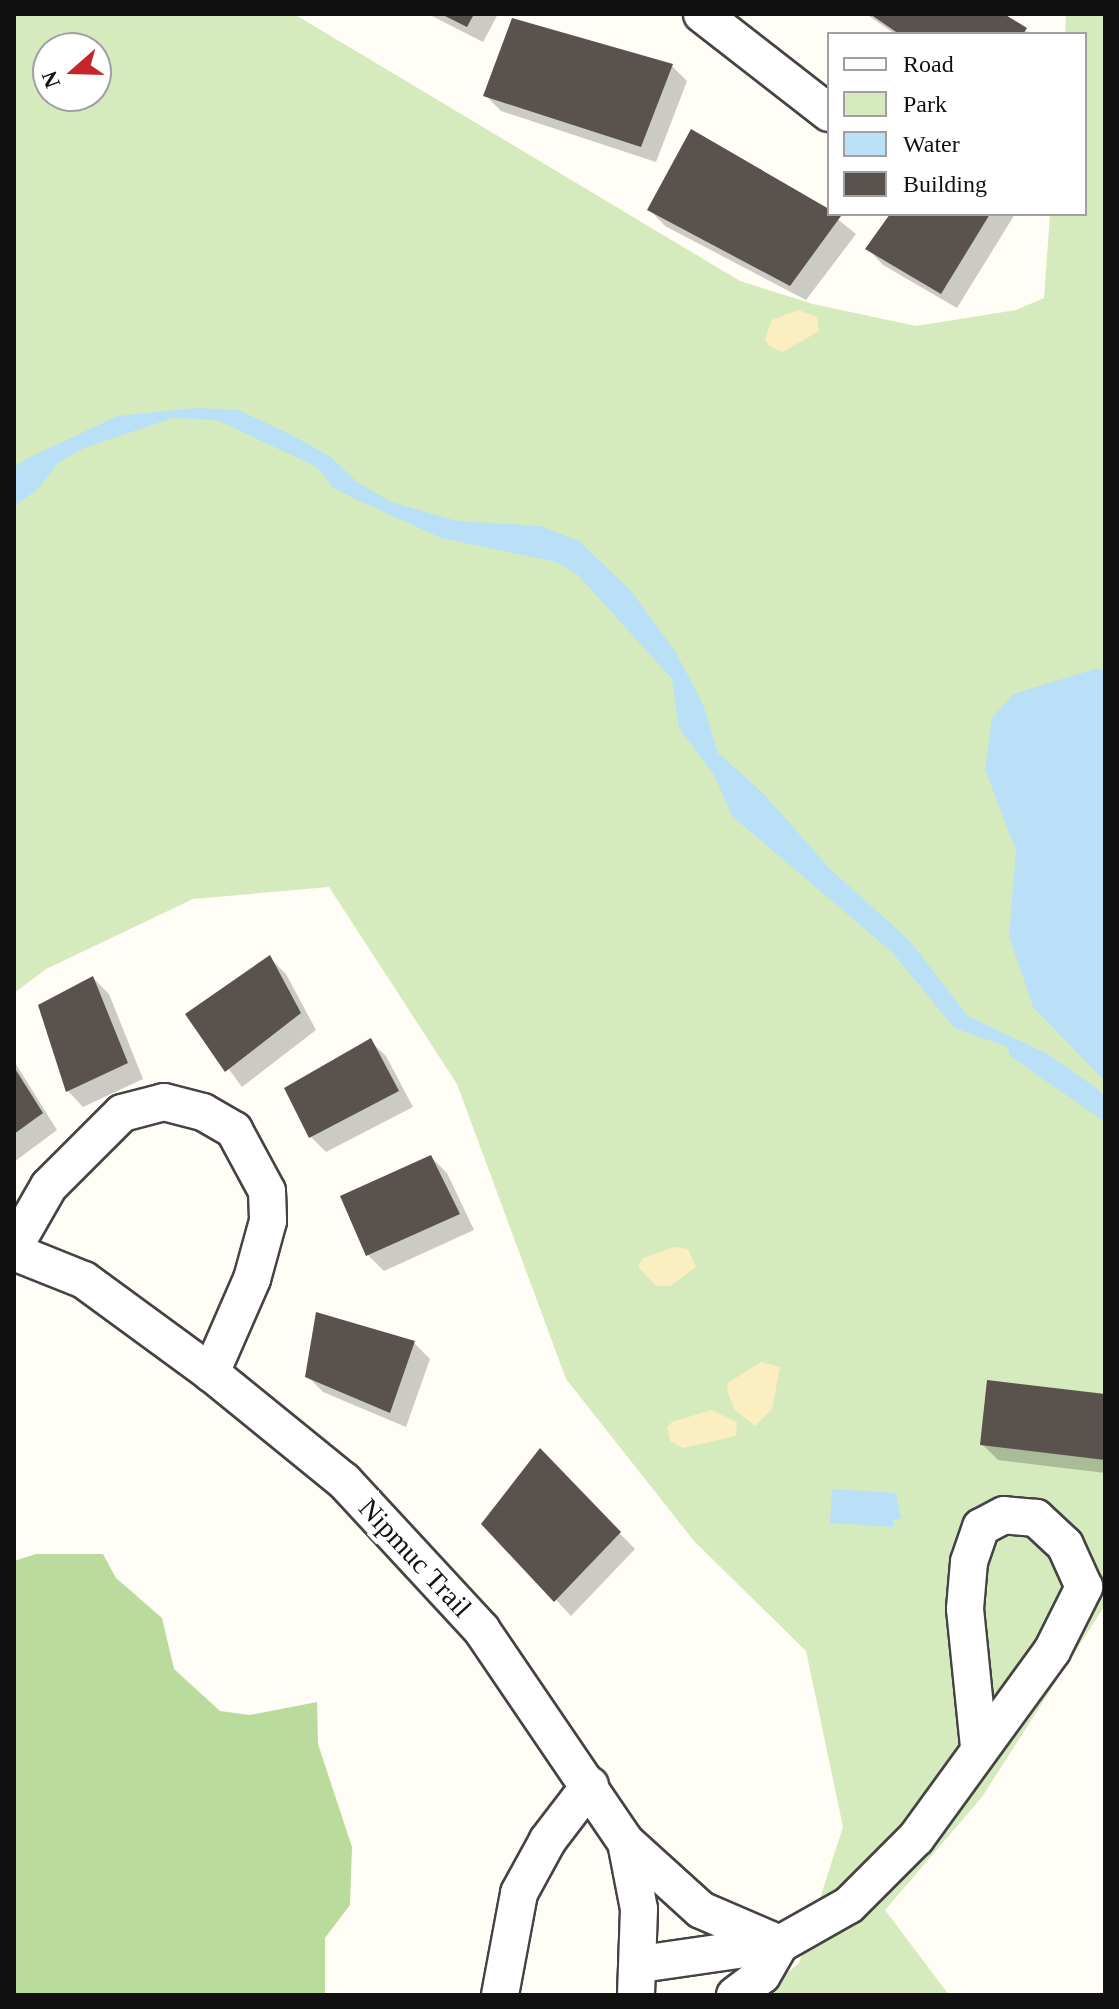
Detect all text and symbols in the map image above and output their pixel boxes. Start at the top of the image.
north arrow [32,32,112,112]
legend [827,32,1087,216]
text: Road [903,51,954,77]
text: N [36,68,65,91]
text: Park [903,91,947,117]
text: Water [903,131,960,157]
text: Building [903,171,987,197]
street label: Nipmuc Trail [351,1491,479,1625]

